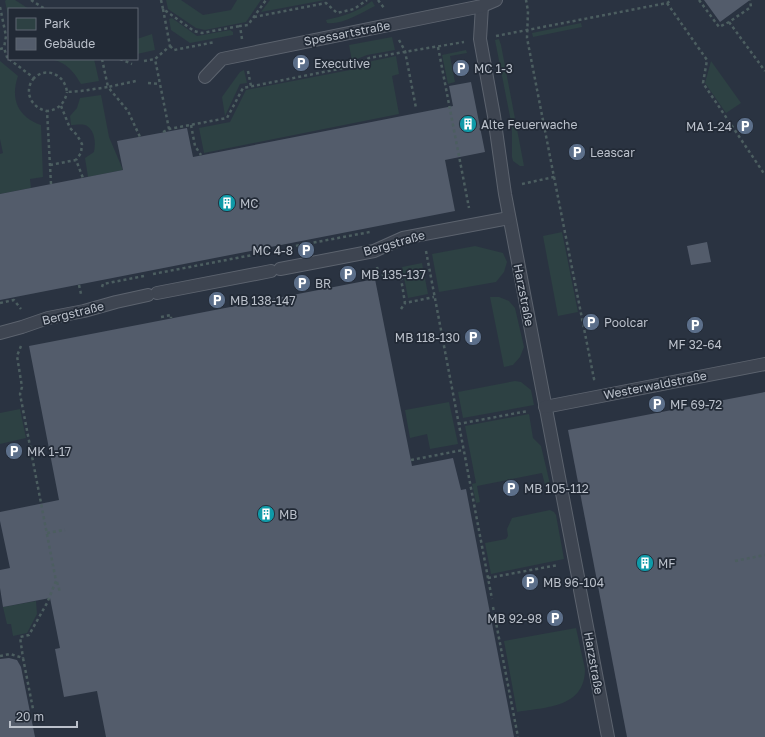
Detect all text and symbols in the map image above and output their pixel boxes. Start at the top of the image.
legend [8,8,138,60]
text: Park [44,16,70,31]
street label: Spessartstraße [303,17,391,49]
text: Gebäude [44,36,95,51]
parking icon: Executive [291,53,311,73]
place label: Executive [314,56,370,71]
parking icon: MC 1-3 [451,58,471,78]
place label: MC 1-3 [474,61,513,76]
building icon: Alte Feuerwache [458,114,478,134]
parking icon: MA 1-24 [735,116,755,136]
place label: Alte Feuerwache [481,117,577,132]
place label: MA 1-24 [686,119,732,134]
parking icon: Leascar [567,142,587,162]
place label: Leascar [590,145,635,160]
building icon: MC [217,193,237,213]
place label: MC [240,196,258,211]
street label: Bergstraße [361,227,427,259]
parking icon: MC 4-8 [296,240,316,260]
place label: MC 4-8 [252,243,293,258]
street label: Harzstraße [511,263,537,328]
parking icon: MB 135-137 [338,264,358,284]
place label: MB 135-137 [361,267,426,282]
parking icon: BR [292,273,312,293]
place label: BR [315,276,331,291]
parking icon: MB 138-147 [207,290,227,310]
place label: MB 138-147 [230,293,296,308]
street label: Bergstraße [40,298,106,328]
parking icon: Poolcar [581,312,601,332]
place label: Poolcar [604,315,648,330]
parking icon: MF 32-64 [685,315,705,335]
parking icon: MB 118-130 [463,327,483,347]
place label: MB 118-130 [395,330,460,345]
place label: MF 32-64 [668,337,722,352]
street label: Westerwaldstraße [602,368,708,402]
parking icon: MF 69-72 [647,394,667,414]
place label: MF 69-72 [670,397,722,412]
parking icon: MK 1-17 [4,441,24,461]
place label: MK 1-17 [27,444,71,459]
parking icon: MB 105-112 [501,478,521,498]
place label: MB 105-112 [524,481,589,496]
building icon: MB [256,504,276,524]
place label: MB [279,507,297,522]
building icon: MF [635,553,655,573]
place label: MF [658,556,675,571]
parking icon: MB 96-104 [520,572,540,592]
place label: MB 96-104 [543,575,604,590]
parking icon: MB 92-98 [545,608,565,628]
place label: MB 92-98 [487,611,542,626]
street label: Harzstraße [581,631,607,695]
scale bar [10,703,77,729]
text: 20 m [16,709,44,724]

